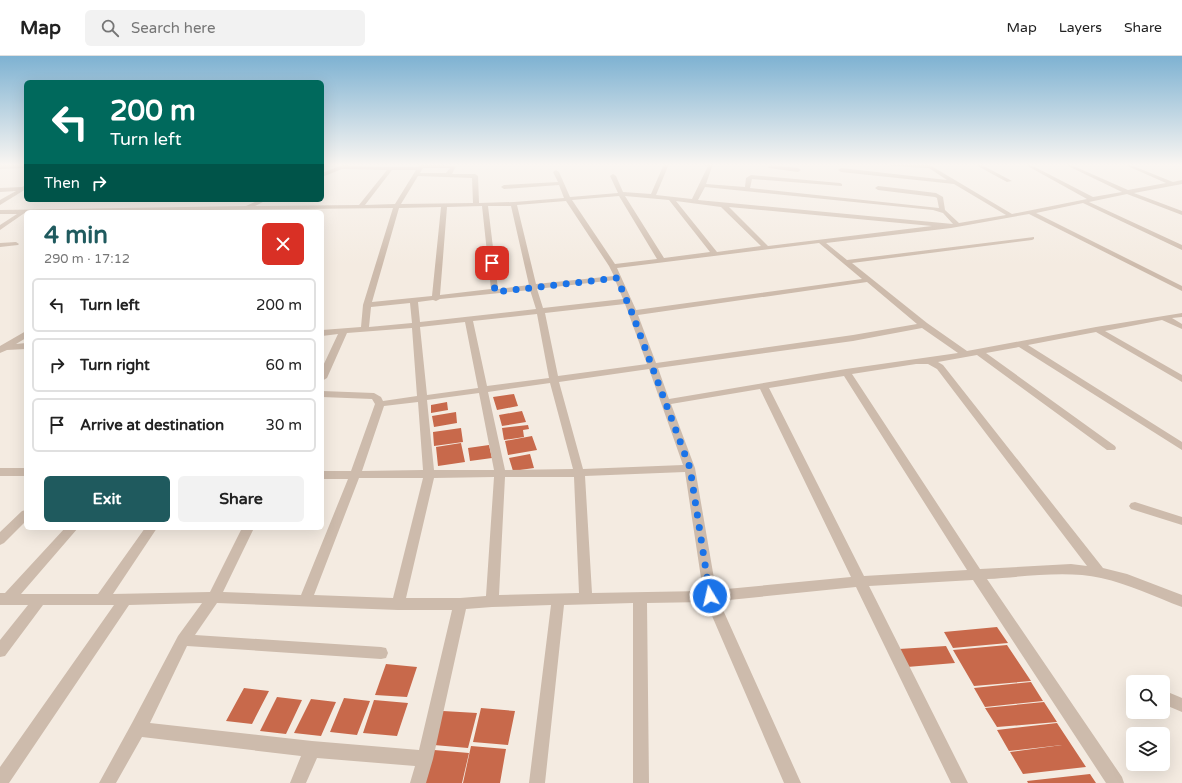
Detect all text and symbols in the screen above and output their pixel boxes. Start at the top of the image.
search box [85,10,365,46]
text: Map [20,17,61,39]
icon: search [99,17,121,39]
text: Search here [131,19,215,37]
text: Map [1007,19,1037,36]
text: Layers [1059,19,1102,36]
text: Share [1124,19,1162,36]
text: 200 m [110,94,196,128]
icon: left [44,96,96,148]
text: Turn left [110,128,182,150]
icon: right [88,172,110,194]
text: Then [44,174,80,192]
text: 4 min [44,221,108,250]
button: close [262,223,304,265]
pin [475,246,509,280]
text: 290 m · 17:12 [44,251,130,267]
icon: arrive [481,252,503,274]
icon: left [46,294,68,316]
text: Turn left [80,296,140,314]
text: 200 m [256,296,302,314]
icon: right [46,354,68,376]
text: Turn right [80,356,150,374]
text: 60 m [265,356,302,374]
icon: arrive [46,414,68,436]
text: Arrive at destination [80,416,224,434]
text: 30 m [265,416,302,434]
button: Exit [44,476,170,522]
button: Share [178,476,304,522]
position arrow [689,575,731,617]
map controls [1126,675,1170,771]
button: search [1126,675,1170,719]
button: layers [1126,727,1170,771]

